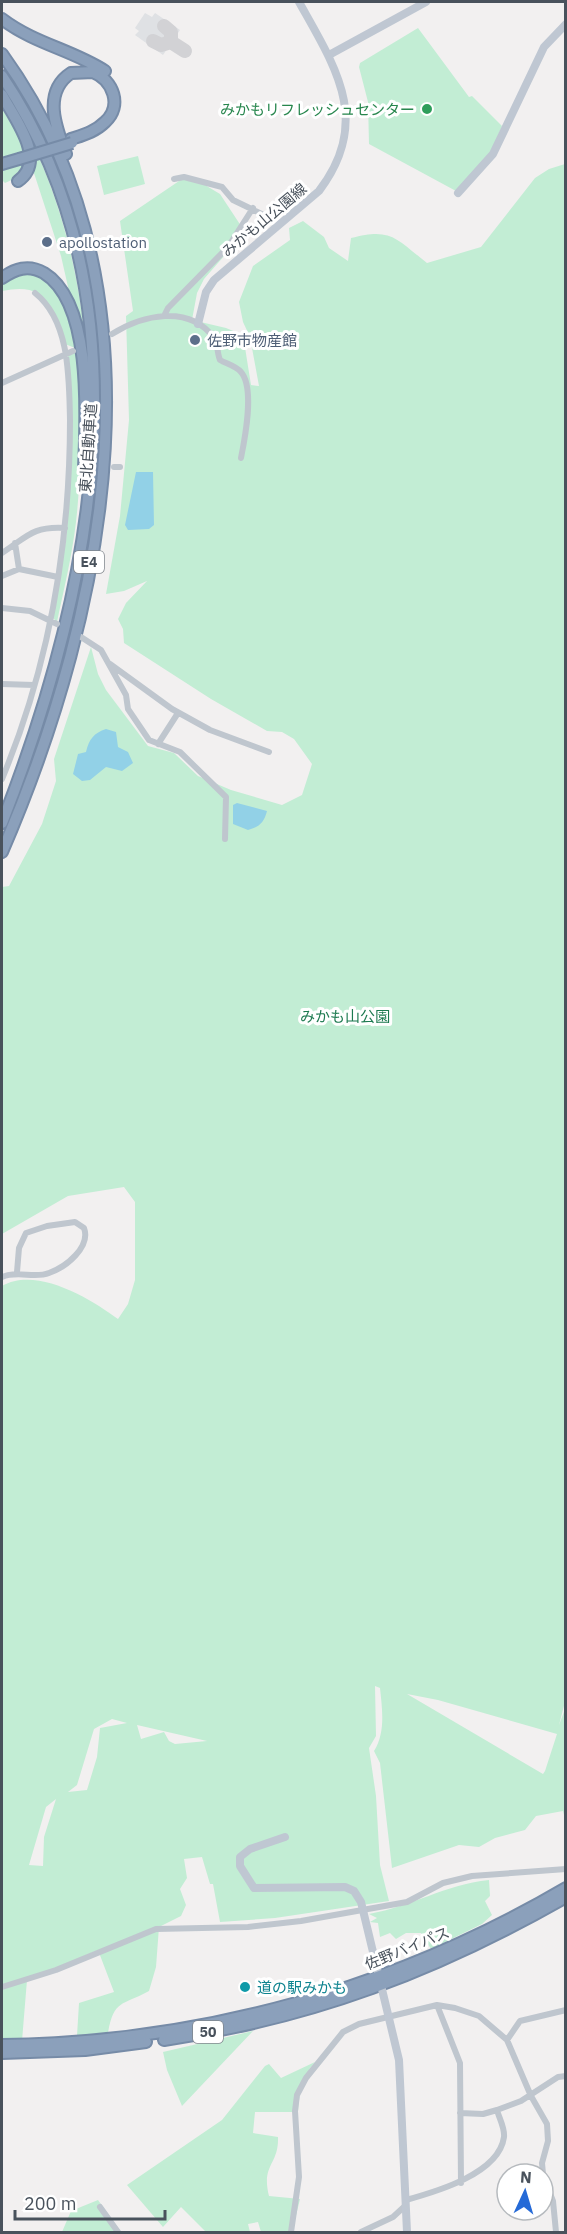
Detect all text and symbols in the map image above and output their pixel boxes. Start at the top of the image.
place label: みかもリフレッシュセンター [220,100,415,119]
marker: みかもリフレッシュセンター [420,102,434,116]
street label: みかも山公園線 [218,179,310,261]
place label: apollostation [59,233,147,252]
marker: apollostation [40,235,54,249]
place label: 佐野市物産館 [207,331,297,350]
marker: 佐野市物産館 [188,333,202,347]
street label: 東北自動車道 [75,402,101,494]
road number: E4 [74,551,104,573]
park label: みかも山公園 [300,1007,390,1026]
street label: 佐野バイパス [362,1922,452,1974]
place label: 道の駅みかも [257,1978,347,1997]
marker: 道の駅みかも [238,1980,252,1994]
road number: 50 [193,2021,223,2043]
north arrow [495,2162,555,2222]
text: N [520,2167,533,2187]
scale bar [15,2183,165,2221]
text: 200 m [24,2192,76,2215]

